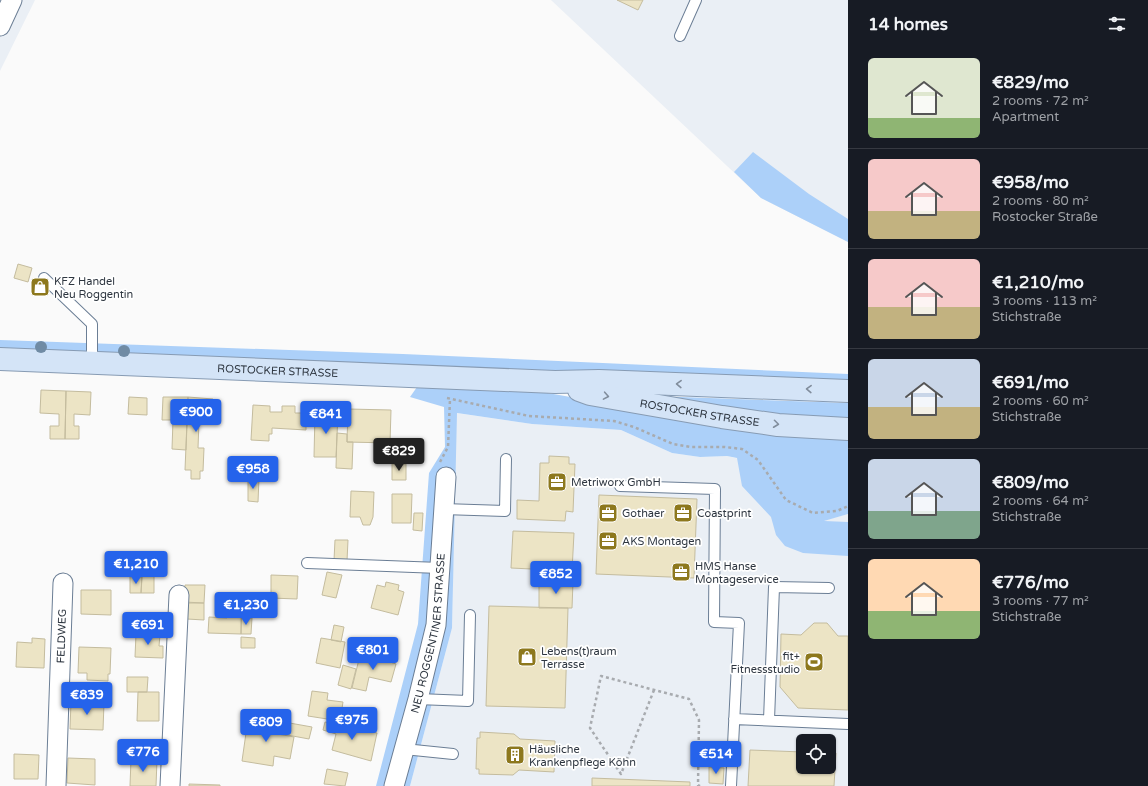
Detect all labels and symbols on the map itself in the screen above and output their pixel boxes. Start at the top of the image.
place label: KFZ Handel Neu Roggentin [54,275,133,301]
shop icon: KFZ Handel Neu Roggentin [29,276,51,298]
street label: ROSTOCKER STRASSE [217,362,339,380]
one-way arrow [676,380,682,388]
one-way arrow [806,385,812,393]
one-way arrow [603,392,609,400]
street label: ROSTOCKER STRASSE [639,396,760,429]
pin: €900 [172,399,220,433]
pin: €841 [302,401,350,435]
one-way arrow [772,419,779,428]
pin: €829 [375,438,423,472]
pin: €958 [229,456,277,490]
office icon: Metriworx GmbH [546,471,568,493]
place label: Metriworx GmbH [571,476,661,489]
office icon: Gothaer [597,502,619,524]
office icon: Coastprint [672,502,694,524]
place label: Gothaer [622,507,665,520]
place label: Coastprint [697,507,751,520]
office icon: AKS Montagen [597,530,619,552]
place label: AKS Montagen [622,535,701,548]
pin: €1,210 [103,551,169,585]
street label: NEU ROGGENTINER STRASSE [408,553,447,715]
place label: HMS Hanse Montageservice [695,560,779,586]
pin: €852 [532,561,580,595]
office icon: HMS Hanse Montageservice [670,561,692,583]
pin: €1,230 [213,592,279,626]
street label: FELDWEG [54,609,69,664]
pin: €691 [124,612,172,646]
pin: €801 [349,637,397,671]
place label: Lebens(t)raum Terrasse [541,645,617,671]
shop icon: Lebens(t)raum Terrasse [516,646,538,668]
place label: fit+ Fitnessstudio [731,650,800,676]
sports icon: fit+ Fitnessstudio [803,651,825,673]
pin: €839 [63,682,111,716]
pin: €975 [328,707,376,741]
pin: €809 [242,709,290,743]
pin: €776 [119,739,167,773]
pin: €514 [692,741,740,775]
place label: Häusliche Krankenpflege Köhn [529,743,636,769]
building icon: Häusliche Krankenpflege Köhn [504,744,526,766]

